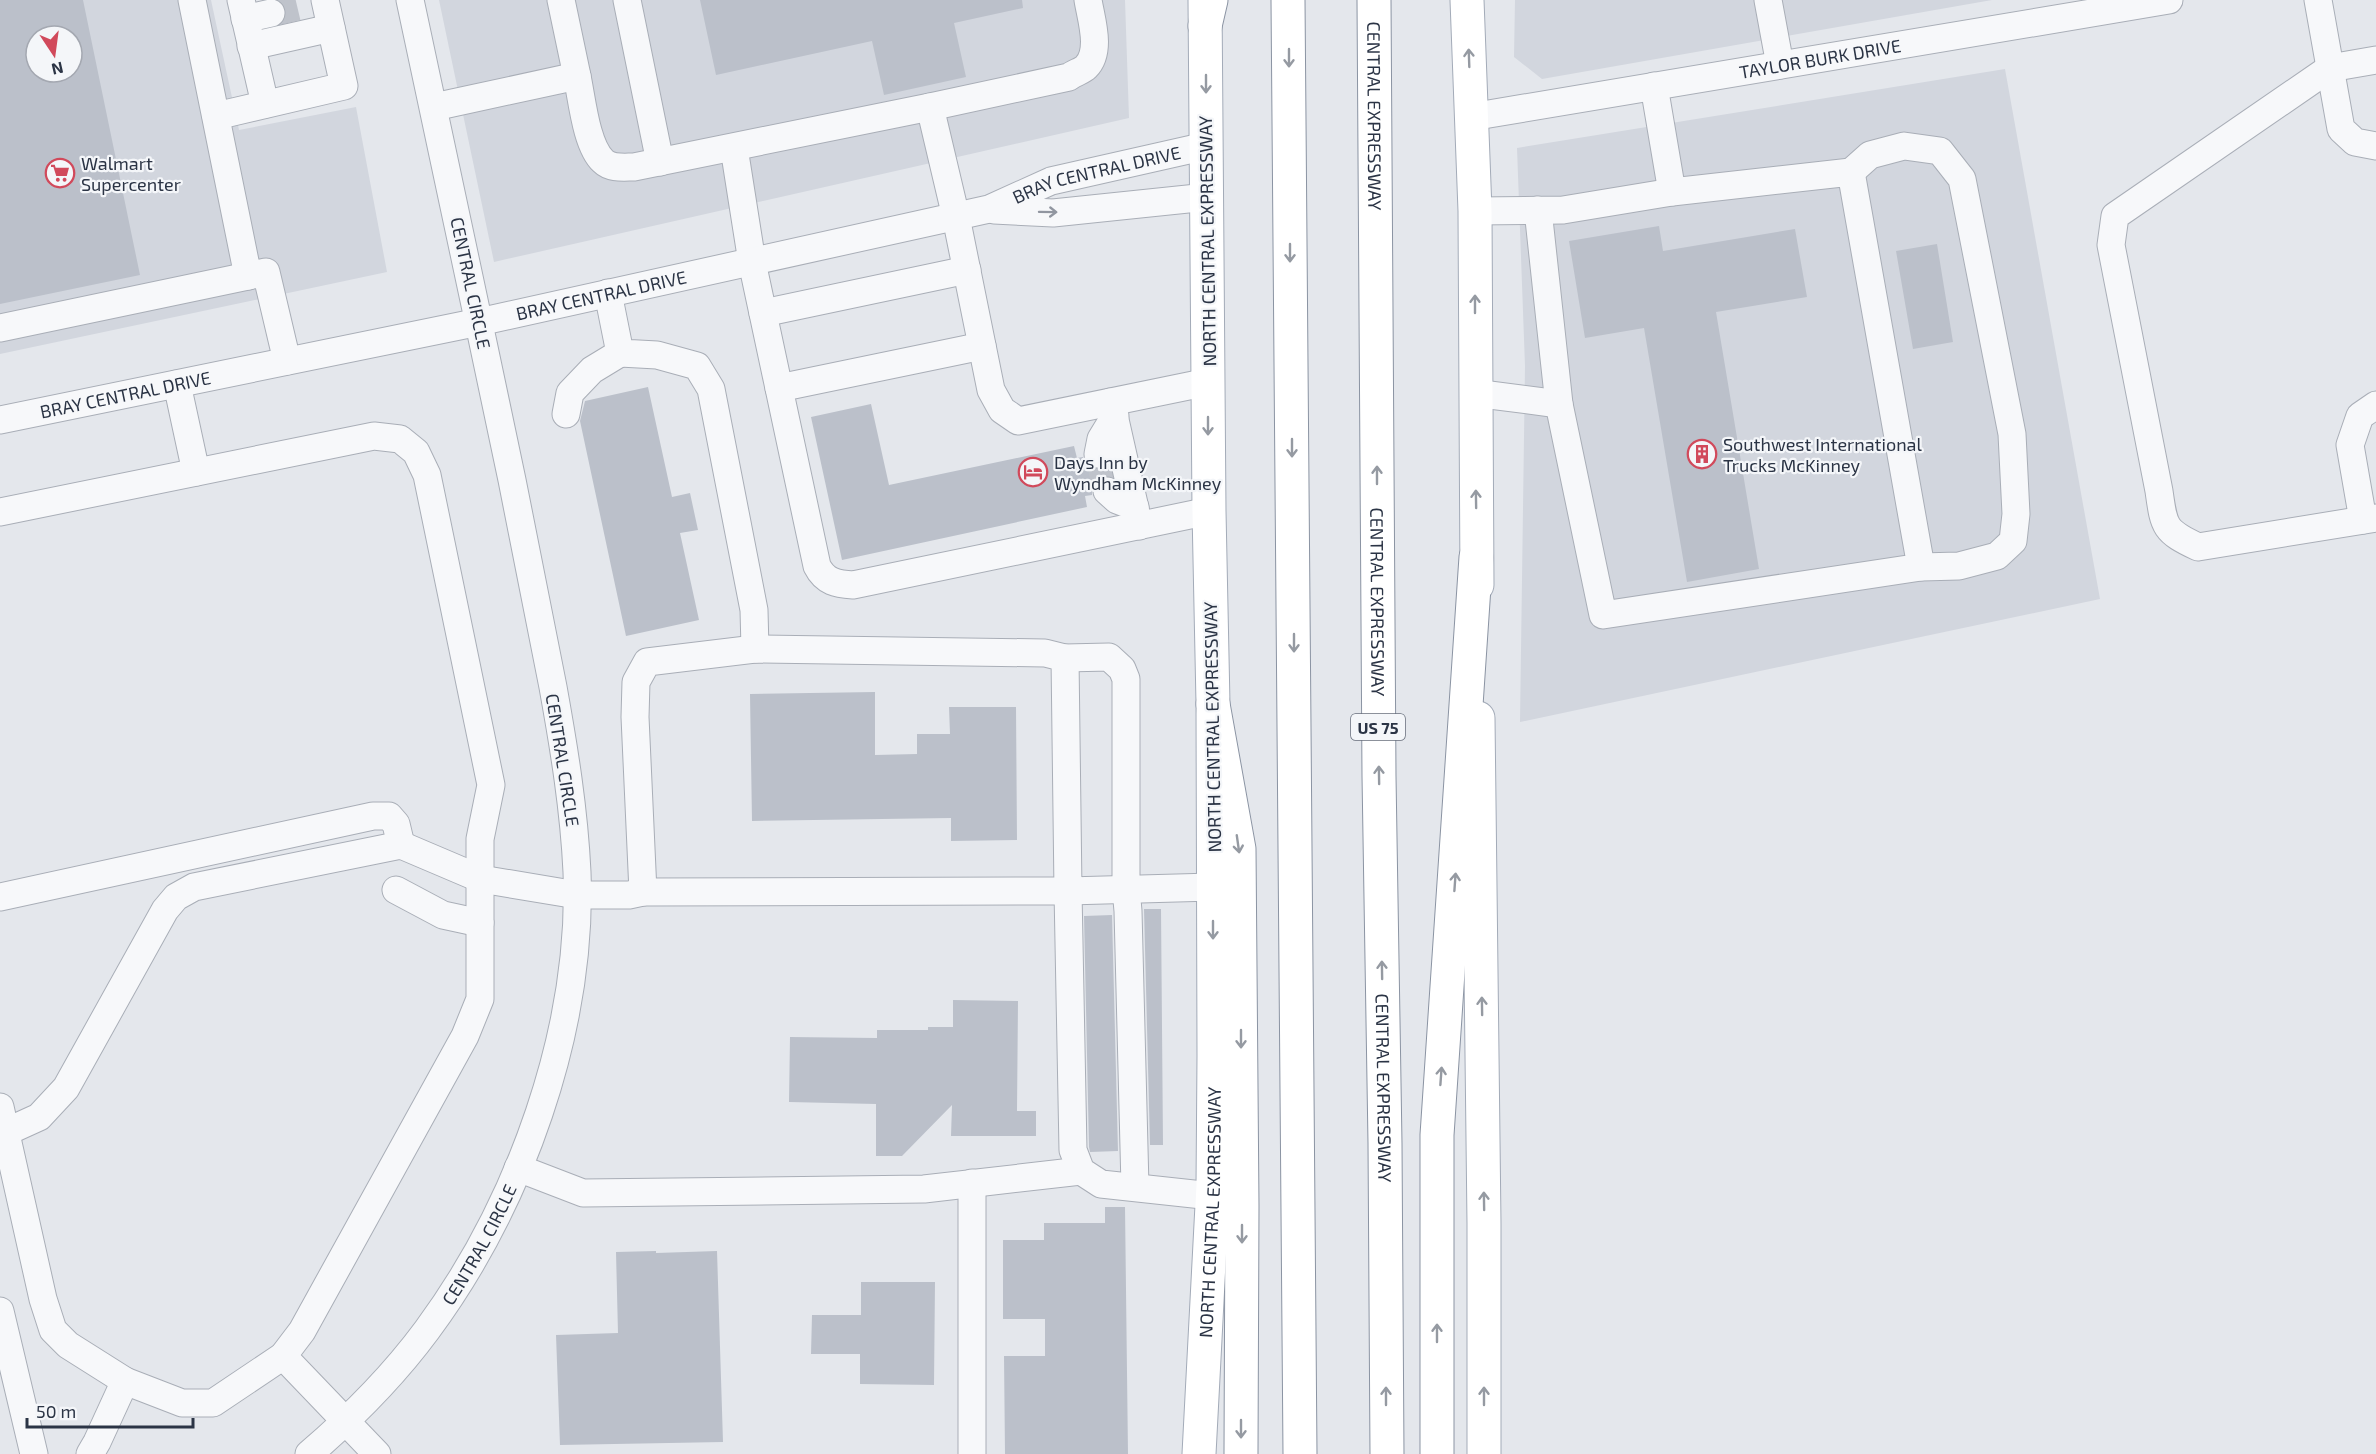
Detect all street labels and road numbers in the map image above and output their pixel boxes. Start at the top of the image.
street label: CENTRAL EXPRESSWAY [1363,21,1386,211]
street label: TAYLOR BURK DRIVE [1738,34,1903,83]
street label: NORTH CENTRAL EXPRESSWAY [1194,115,1220,367]
street label: BRAY CENTRAL DRIVE [1009,141,1183,208]
street label: CENTRAL CIRCLE [446,215,496,351]
street label: BRAY CENTRAL DRIVE [514,265,688,324]
street label: BRAY CENTRAL DRIVE [38,366,213,423]
street label: CENTRAL EXPRESSWAY [1366,507,1389,697]
street label: NORTH CENTRAL EXPRESSWAY [1199,601,1225,853]
street label: CENTRAL CIRCLE [542,692,584,828]
road number: US 75 [1351,714,1405,740]
street label: CENTRAL EXPRESSWAY [1372,993,1396,1183]
street label: NORTH CENTRAL EXPRESSWAY [1194,1086,1225,1338]
street label: CENTRAL CIRCLE [437,1181,521,1309]

